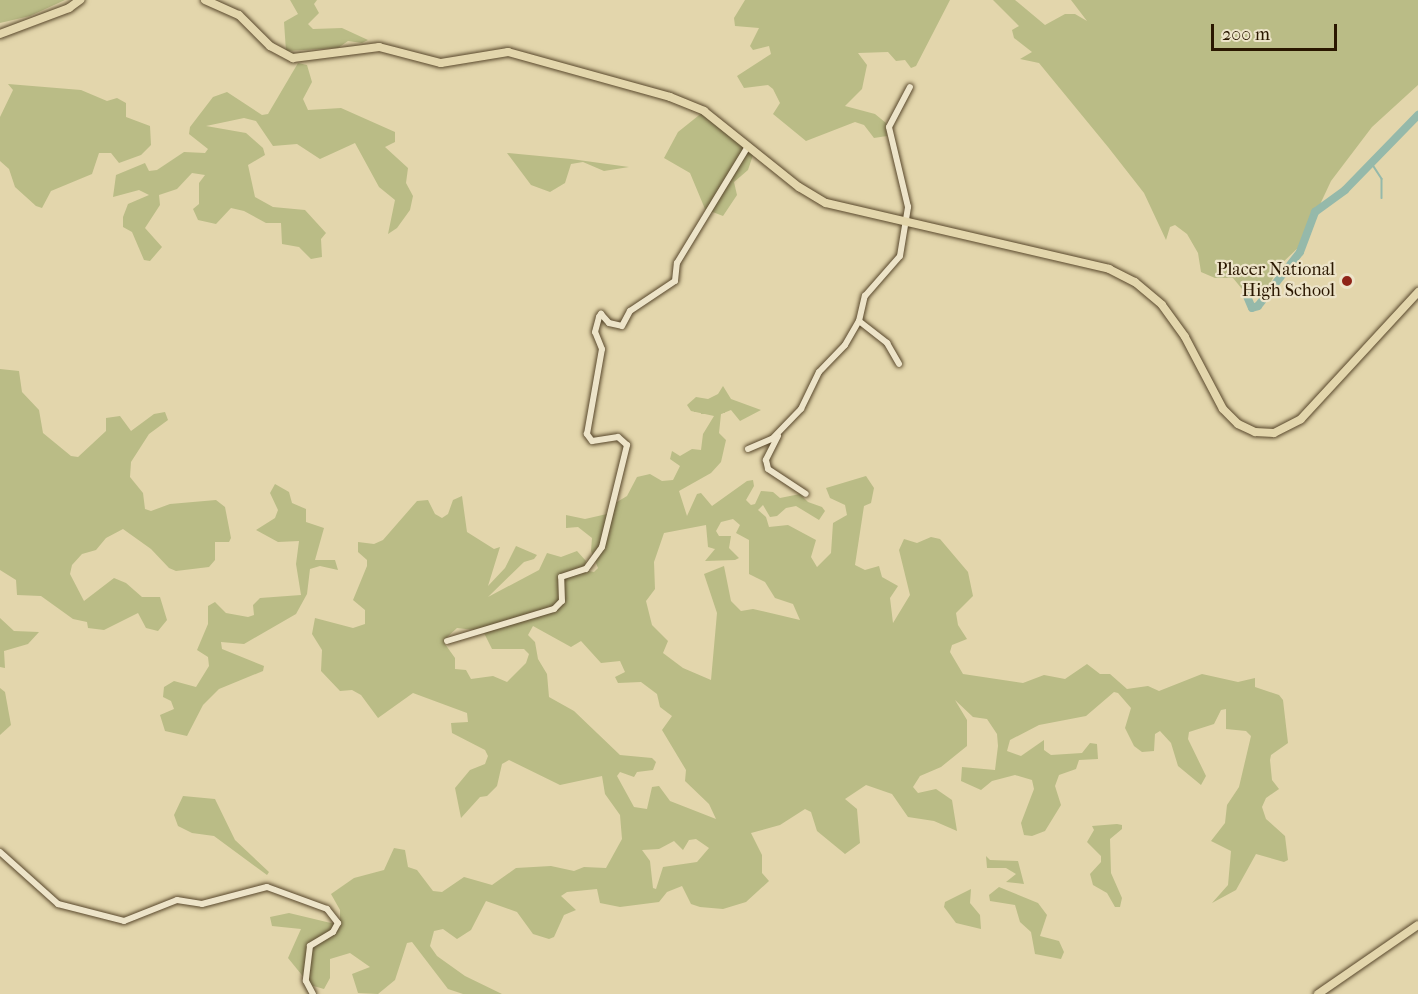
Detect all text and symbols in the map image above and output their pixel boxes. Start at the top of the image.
scale bar [1214,12,1340,50]
text: 200 m [1222,24,1270,45]
place label: Placer National High School [1217,260,1335,302]
marker: Placer National High School [1340,274,1354,288]

